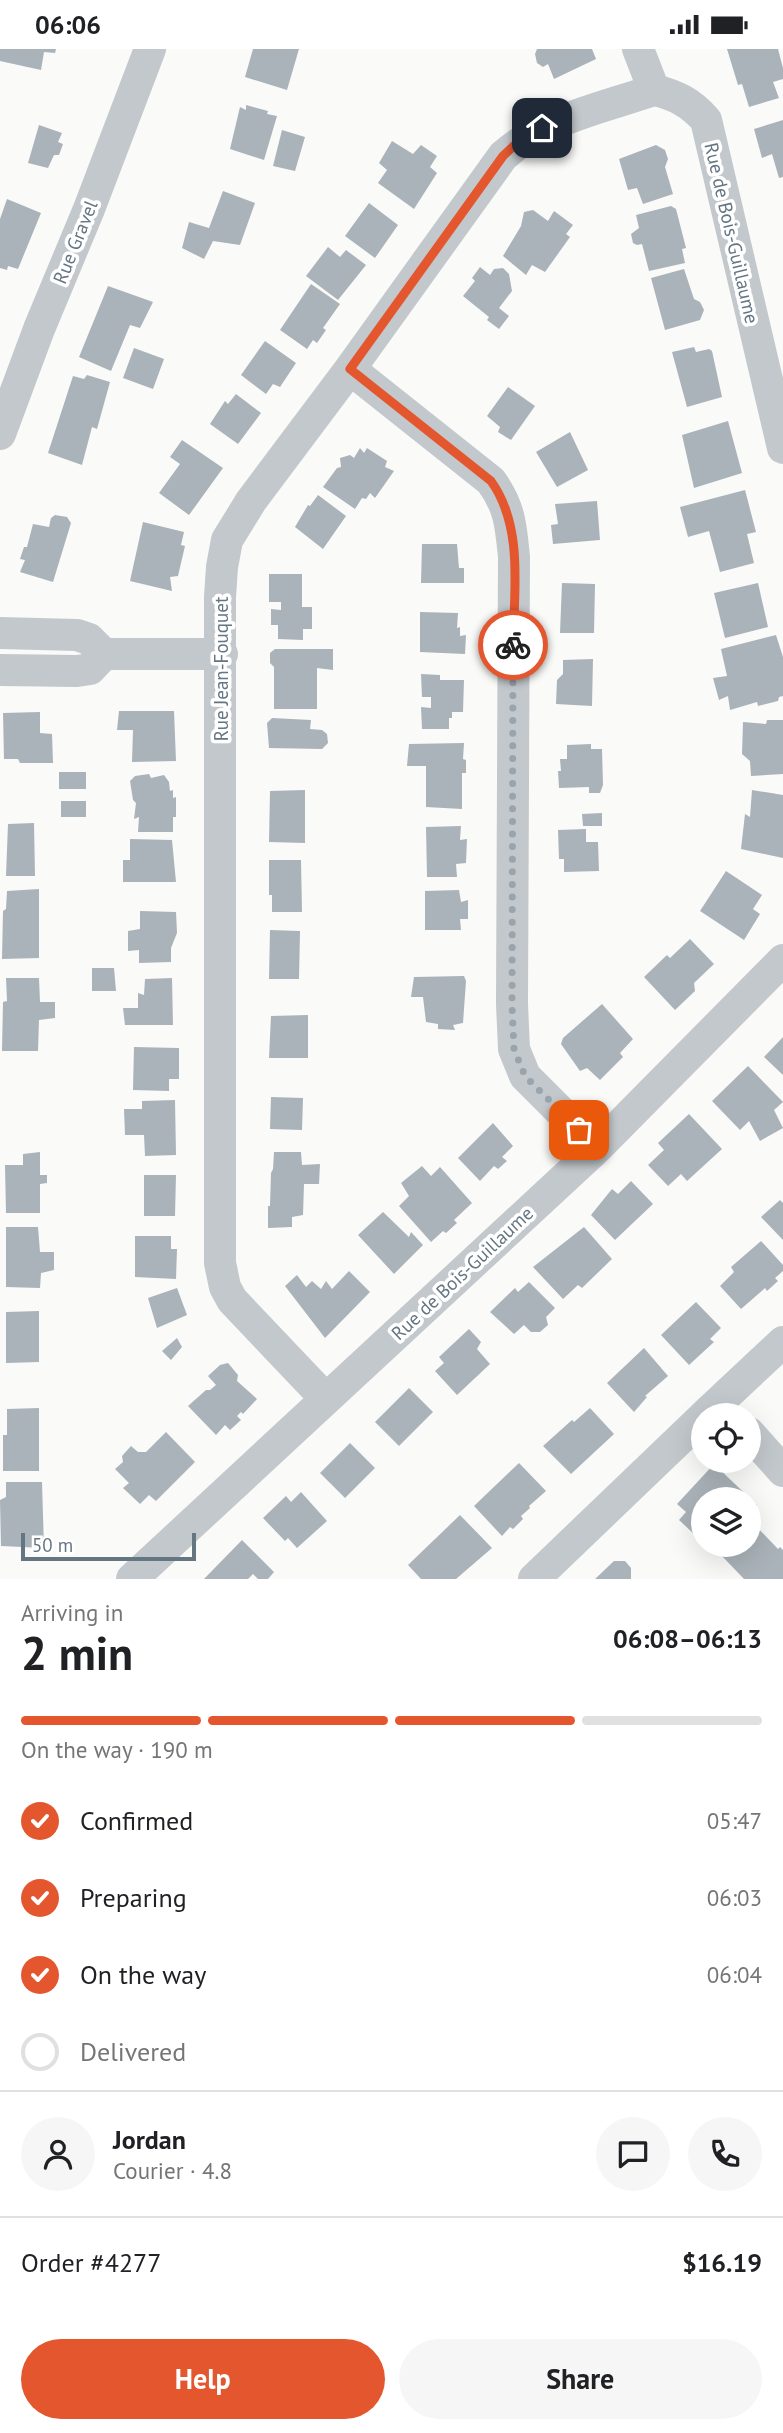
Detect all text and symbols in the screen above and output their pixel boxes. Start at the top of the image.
text: 06:06 [35,8,101,41]
pin [512,98,572,158]
icon: home [523,109,561,147]
street label: Rue de Bois-Guillaume [699,140,765,326]
street label: Rue Gravel [47,196,103,287]
street label: Rue Jean-Fouquet [209,596,233,741]
courier [478,610,548,680]
icon: bike [494,626,532,664]
pin [549,1100,609,1160]
icon: bag [560,1111,598,1149]
street label: Rue de Bois-Guillaume [386,1201,538,1345]
map controls [691,1403,761,1557]
button: locate [691,1403,761,1473]
button: layers [691,1487,761,1557]
scale bar [21,1530,196,1562]
text: 50 m [32,1533,73,1557]
text: Arriving in [21,1598,123,1627]
text: 06:08–06:13 [613,1622,762,1655]
text: 2 min [21,1623,133,1683]
text: On the way · 190 m [21,1735,213,1764]
icon: check [21,1802,59,1840]
text: Confirmed [80,1804,193,1837]
text: 05:47 [707,1806,762,1835]
icon: check [21,1879,59,1917]
text: Preparing [80,1881,187,1914]
text: 06:03 [707,1883,762,1912]
icon: check [21,1956,59,1994]
text: On the way [80,1958,206,1991]
text: 06:04 [707,1960,762,1989]
text: Delivered [80,2035,186,2068]
button: person [21,2117,95,2191]
button: chat [596,2117,670,2191]
button: phone [688,2117,762,2191]
text: Jordan [113,2123,186,2156]
text: Courier · 4.8 [113,2156,232,2185]
text: Order #4277 [21,2246,161,2279]
text: $16.19 [682,2246,762,2279]
button: Help [21,2339,385,2419]
button: Share [399,2339,762,2419]

